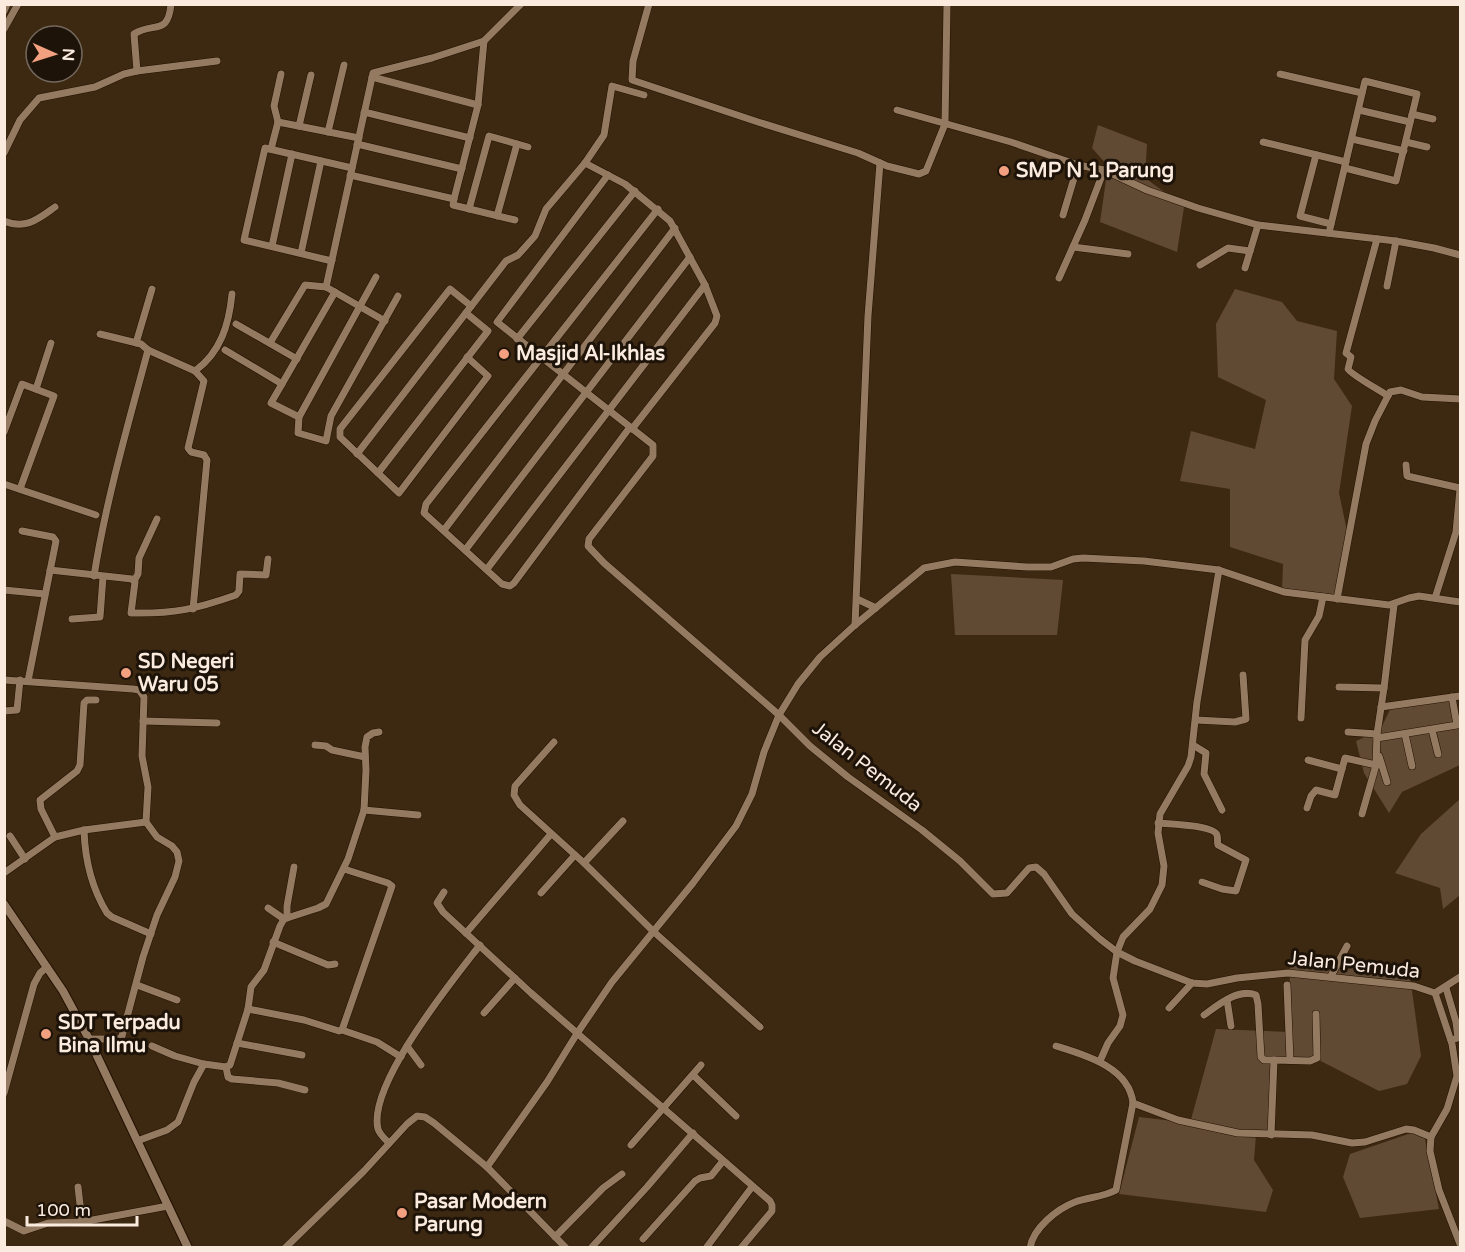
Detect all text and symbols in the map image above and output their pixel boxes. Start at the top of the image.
north arrow [24,24,84,84]
text: N [58,48,78,62]
place label: SMP N 1 Parung [1016,159,1174,183]
marker: SMP N 1 Parung [997,164,1011,178]
place label: Masjid Al-Ikhlas [516,342,666,366]
marker: Masjid Al-Ikhlas [497,347,511,361]
place label: SD Negeri Waru 05 [138,650,234,697]
marker: SD Negeri Waru 05 [119,666,133,680]
street label: Jalan Pemuda [807,717,927,817]
street label: Jalan Pemuda [1287,946,1421,984]
place label: SDT Terpadu Bina Ilmu [58,1011,181,1058]
marker: SDT Terpadu Bina Ilmu [39,1027,53,1041]
scale bar [27,1189,136,1227]
place label: Pasar Modern Parung [414,1190,547,1237]
text: 100 m [36,1199,91,1221]
marker: Pasar Modern Parung [395,1206,409,1220]

